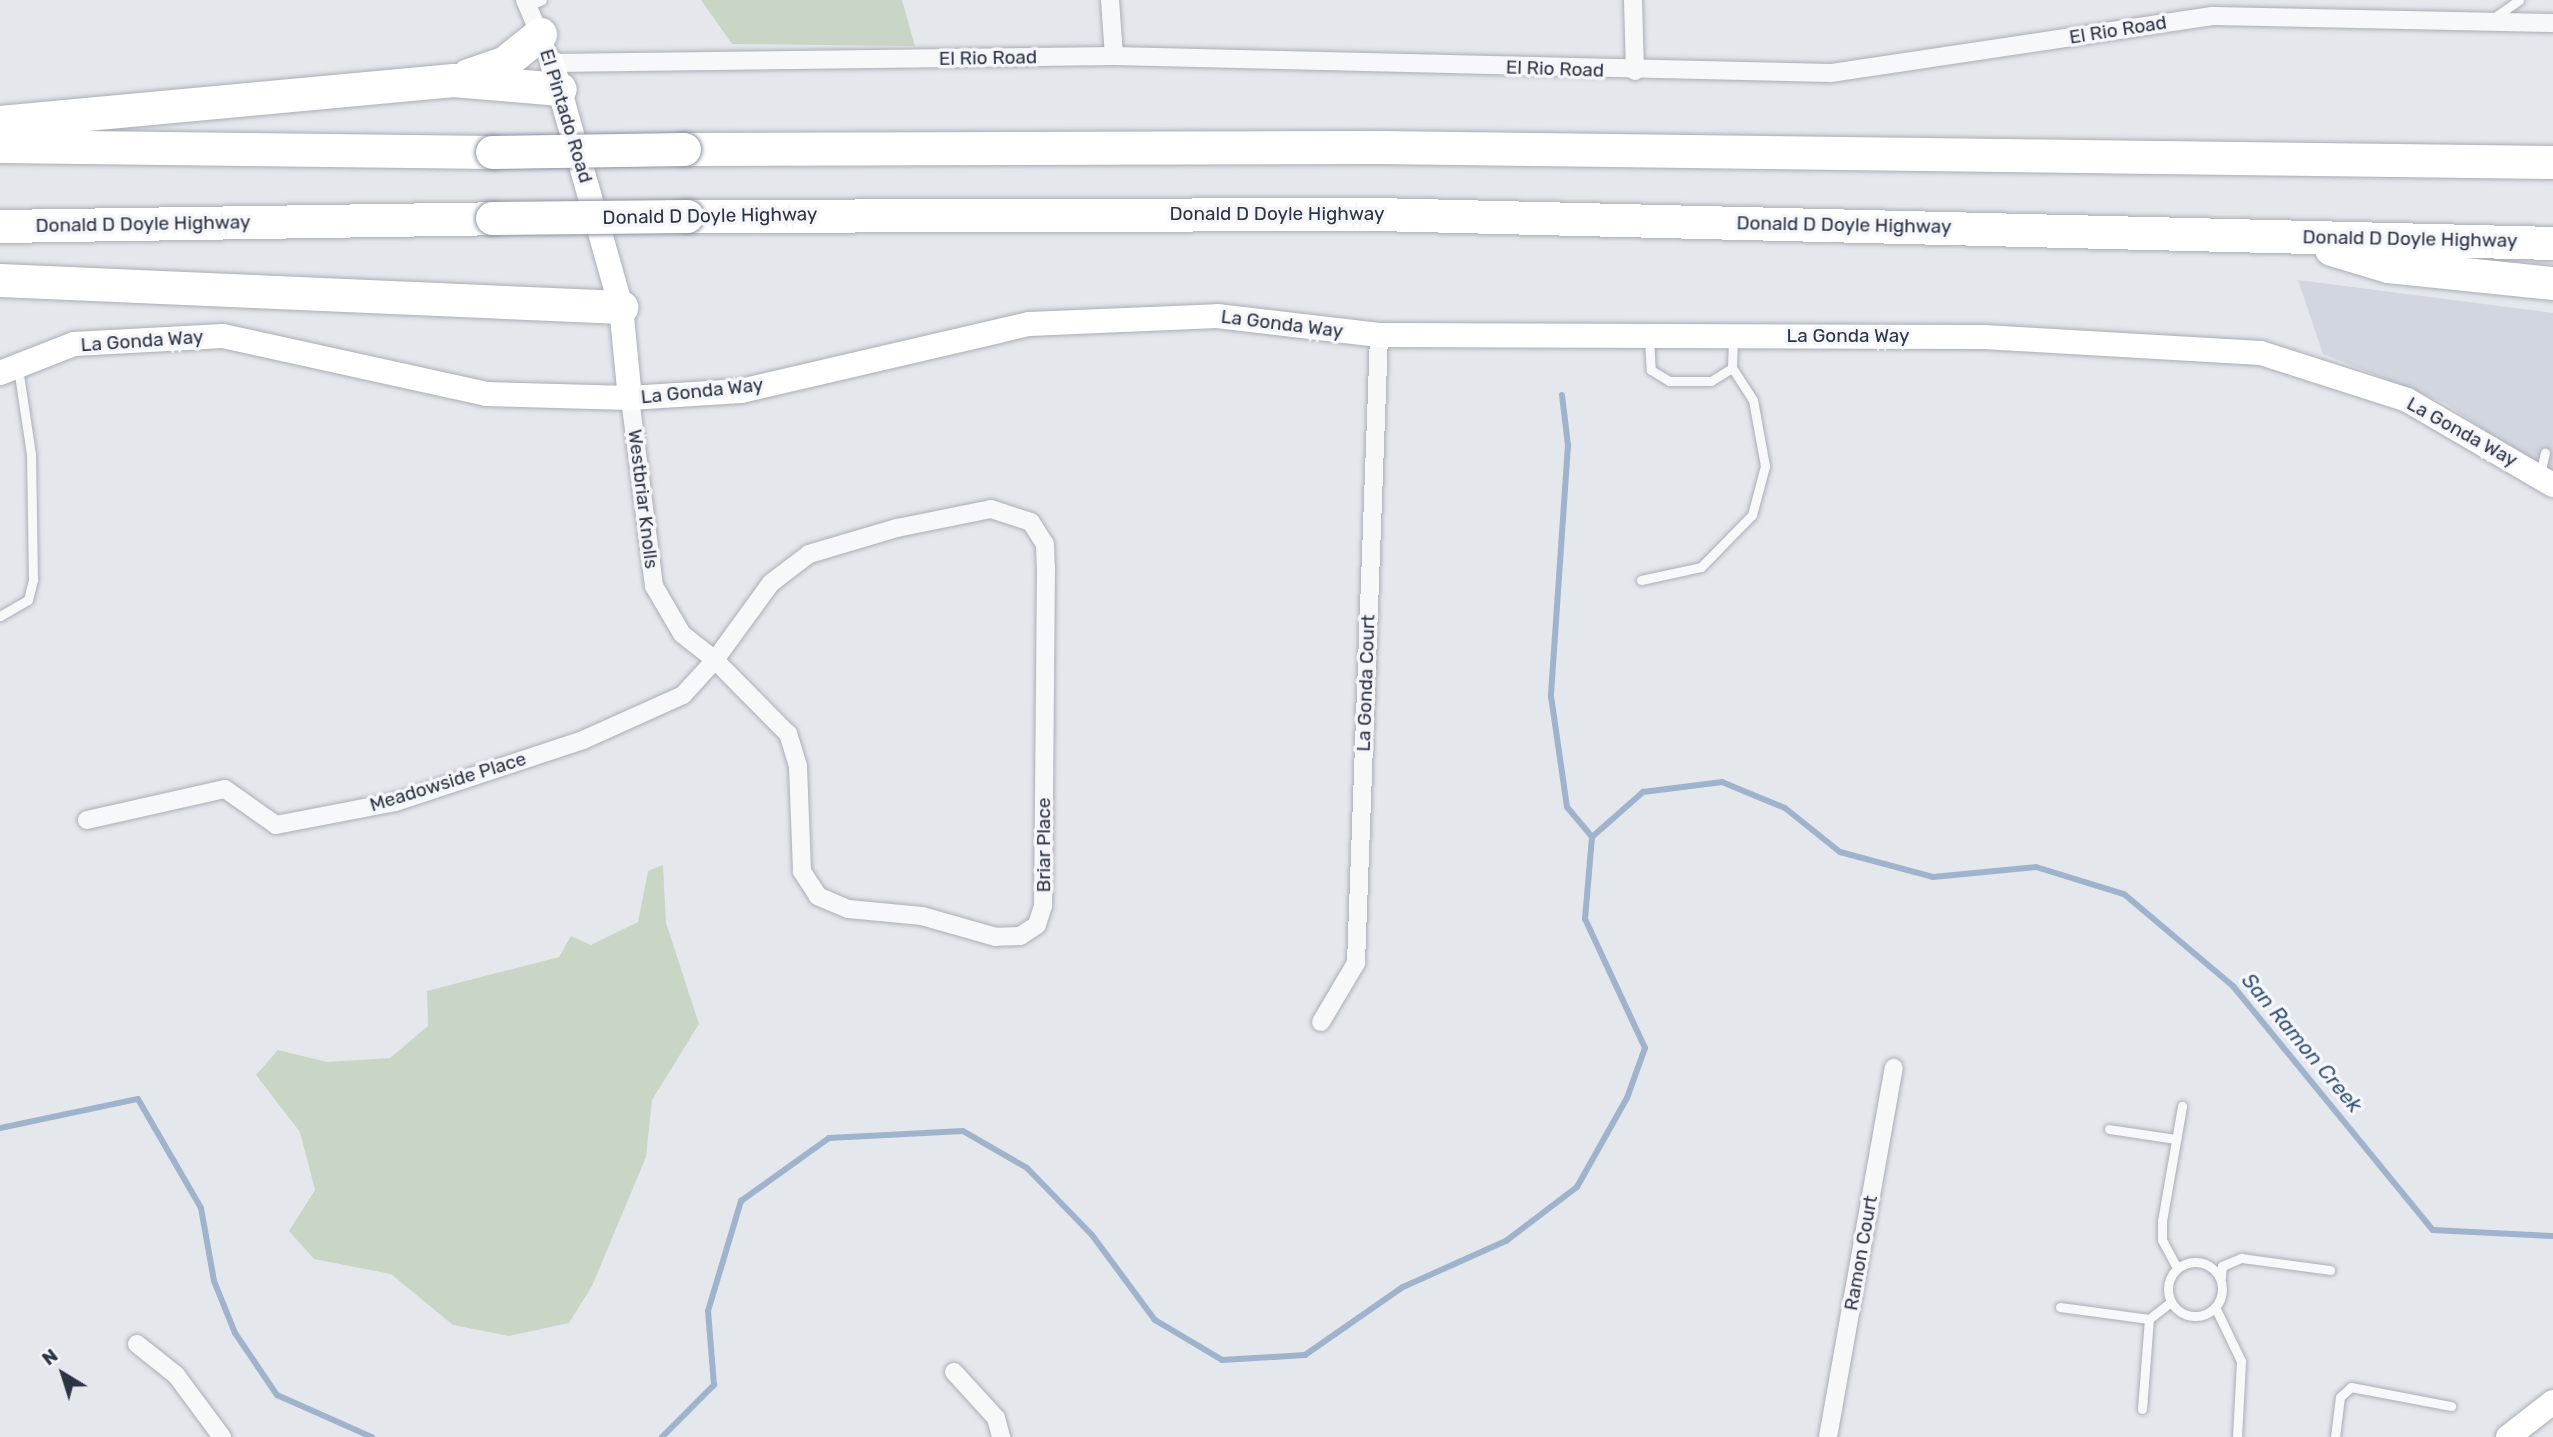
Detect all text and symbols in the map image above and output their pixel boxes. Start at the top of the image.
street label: El Rio Road [2068,11,2168,49]
street label: El Pintado Road [535,46,597,186]
street label: El Rio Road [939,46,1037,70]
street label: El Rio Road [1505,56,1605,82]
street label: Donald D Doyle Highway [602,203,818,229]
street label: Donald D Doyle Highway [1170,203,1384,225]
street label: Donald D Doyle Highway [35,211,251,237]
street label: Donald D Doyle Highway [1736,212,1952,238]
street label: Donald D Doyle Highway [2302,226,2518,252]
street label: La Gonda Way [1219,305,1345,343]
street label: La Gonda Way [80,325,204,357]
street label: La Gonda Way [1786,325,1910,347]
street label: La Gonda Way [640,373,764,409]
street label: La Gonda Way [2403,392,2521,472]
street label: Westbriar Knolls [623,428,663,570]
street label: La Gonda Court [1352,614,1380,752]
street label: Meadowside Place [367,747,529,817]
street label: Briar Place [1033,797,1055,893]
water label: San Ramon Creek [2236,968,2368,1118]
street label: Ramon Court [1840,1194,1882,1312]
north arrow [28,1339,98,1409]
text: N [37,1344,62,1370]

